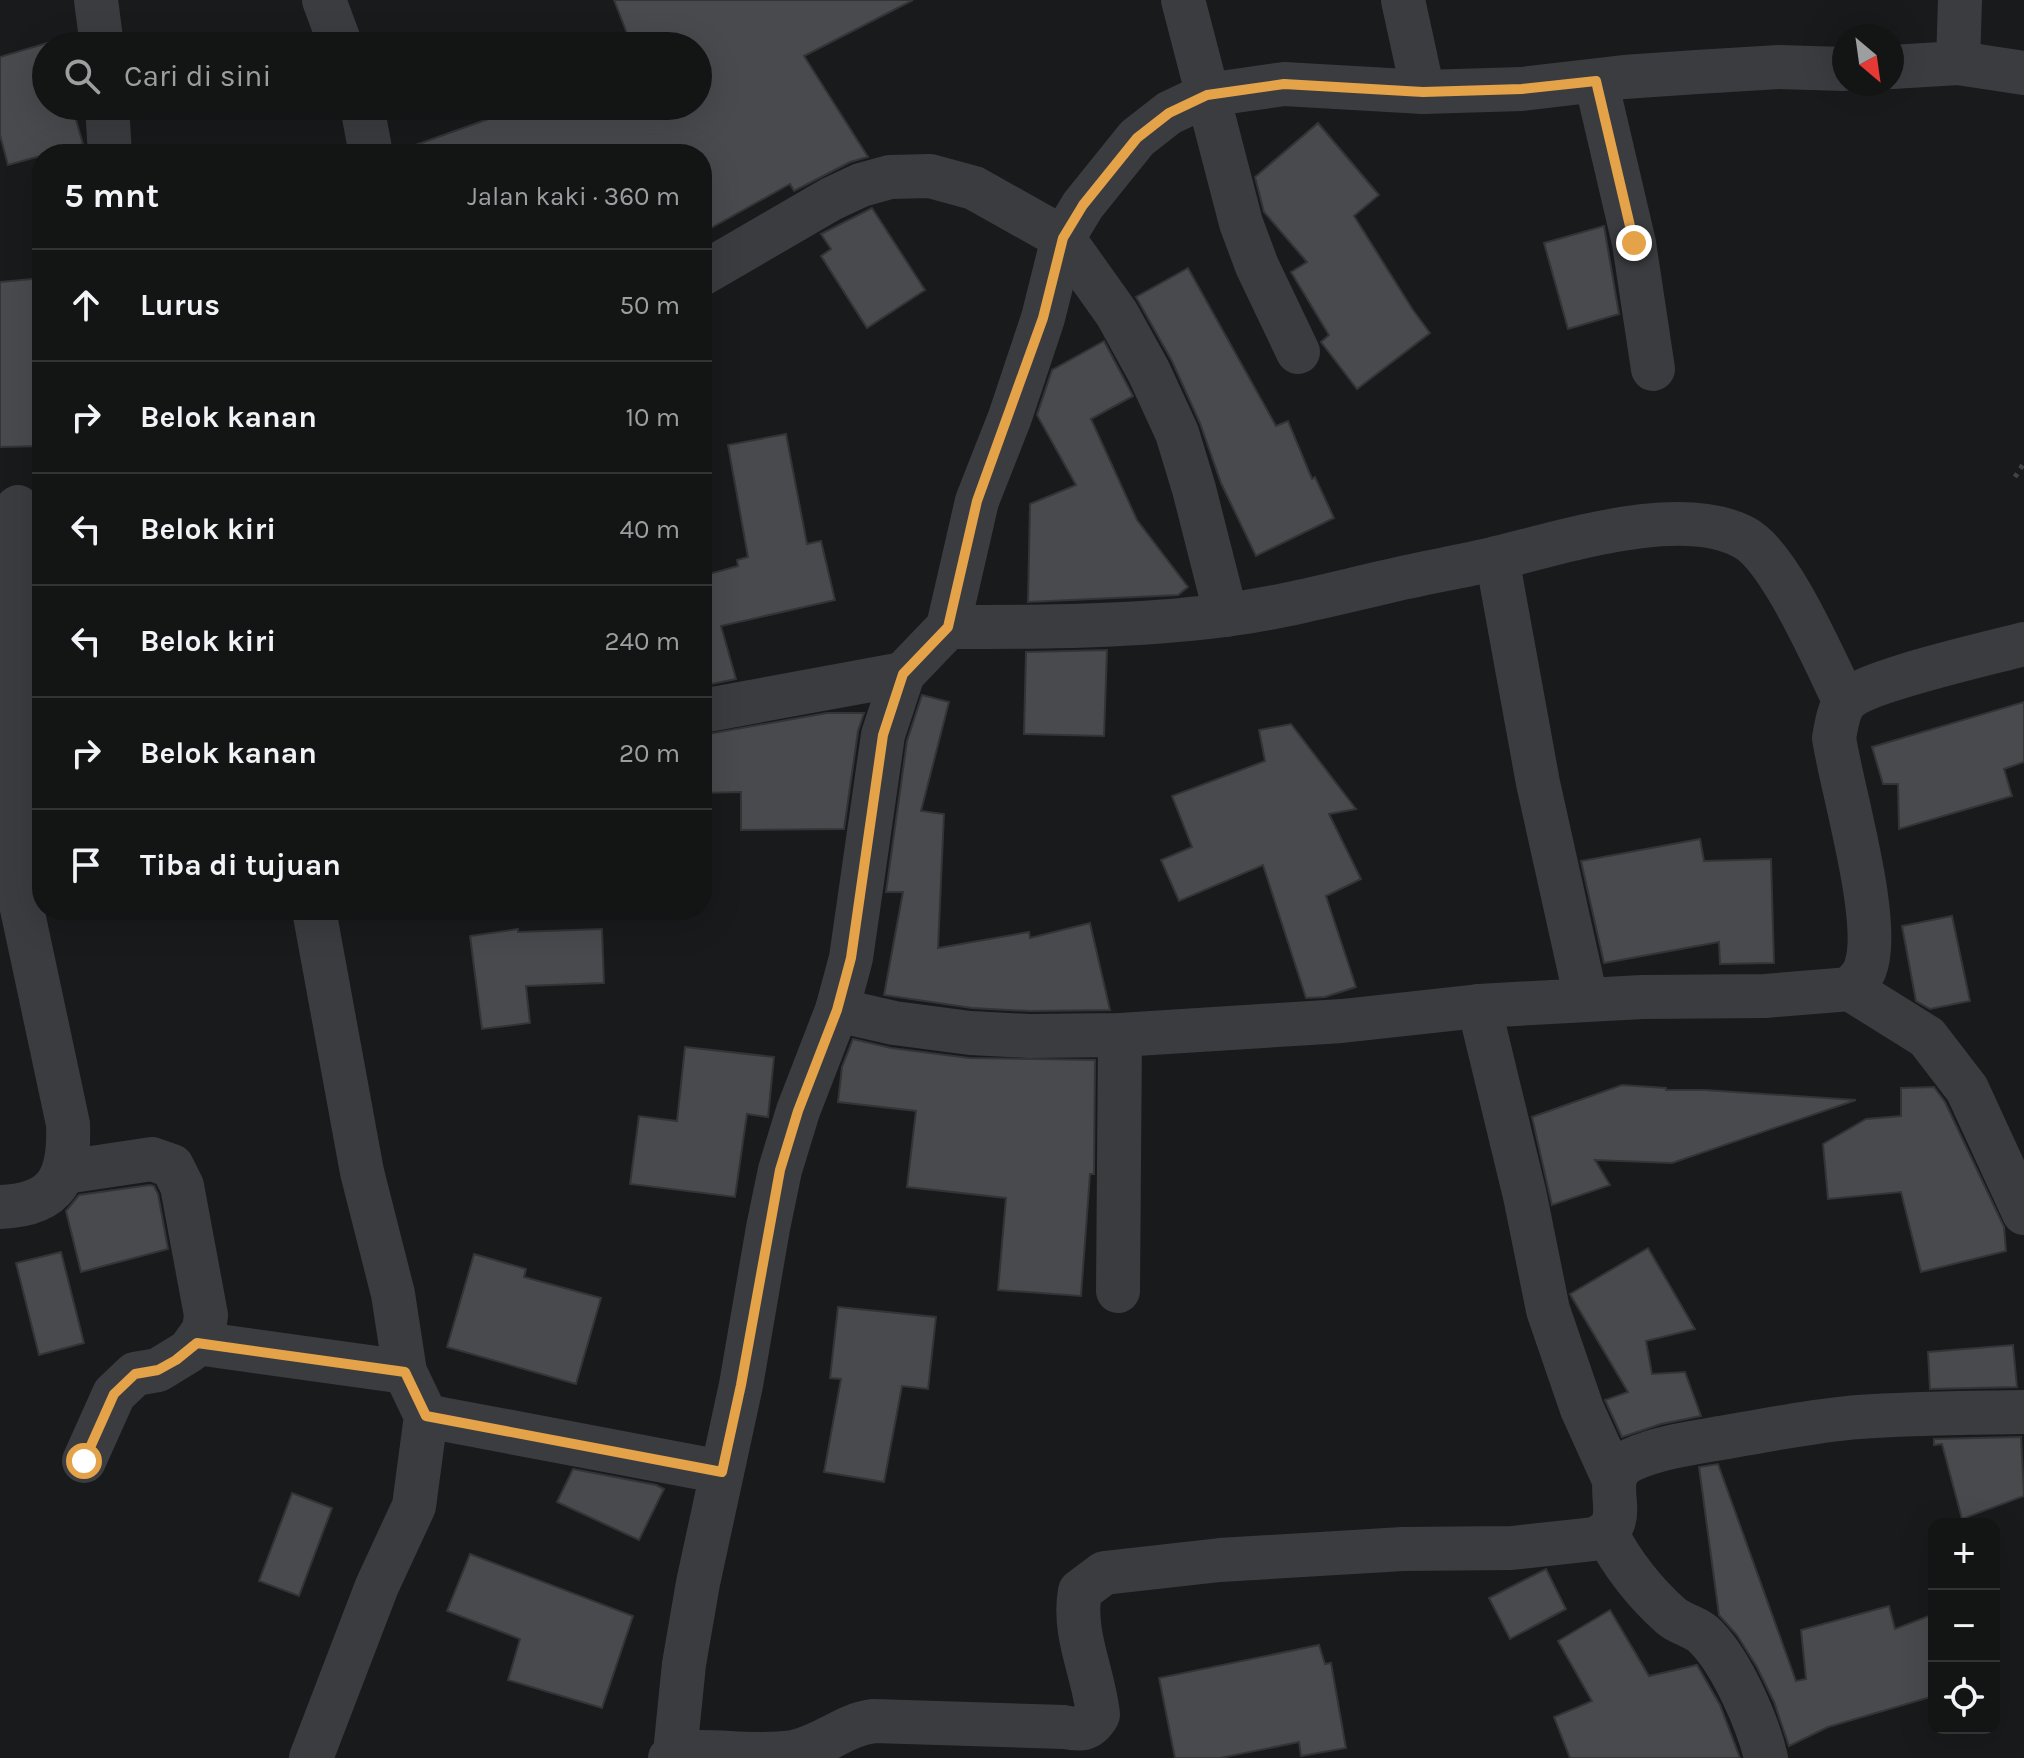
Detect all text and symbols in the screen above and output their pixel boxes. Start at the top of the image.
north arrow [1832,24,1904,96]
search box [32,32,712,120]
icon: search [60,54,104,98]
text: Cari di sini [124,58,271,94]
text: 5 mnt [64,176,159,216]
text: Jalan kaki · 360 m [467,181,680,212]
route end [1616,225,1652,261]
icon: ahead [64,283,108,327]
text: Lurus [140,287,220,323]
text: 50 m [619,290,680,321]
icon: right [64,395,108,439]
text: Belok kanan [140,399,317,435]
text: 10 m [625,402,680,433]
icon: left [64,507,108,551]
text: Belok kiri [140,511,276,547]
text: 40 m [620,514,680,545]
icon: left [64,619,108,663]
text: Belok kiri [140,623,276,659]
text: 240 m [604,626,680,657]
icon: right [64,731,108,775]
text: Belok kanan [140,735,317,771]
text: 20 m [619,738,680,769]
icon: arrive [64,843,108,887]
text: Tiba di tujuan [140,847,341,883]
route start [66,1443,102,1479]
map controls [1928,1518,2000,1734]
button: + [1928,1518,2000,1590]
button: − [1928,1590,2000,1662]
button: locate [1928,1662,2000,1734]

